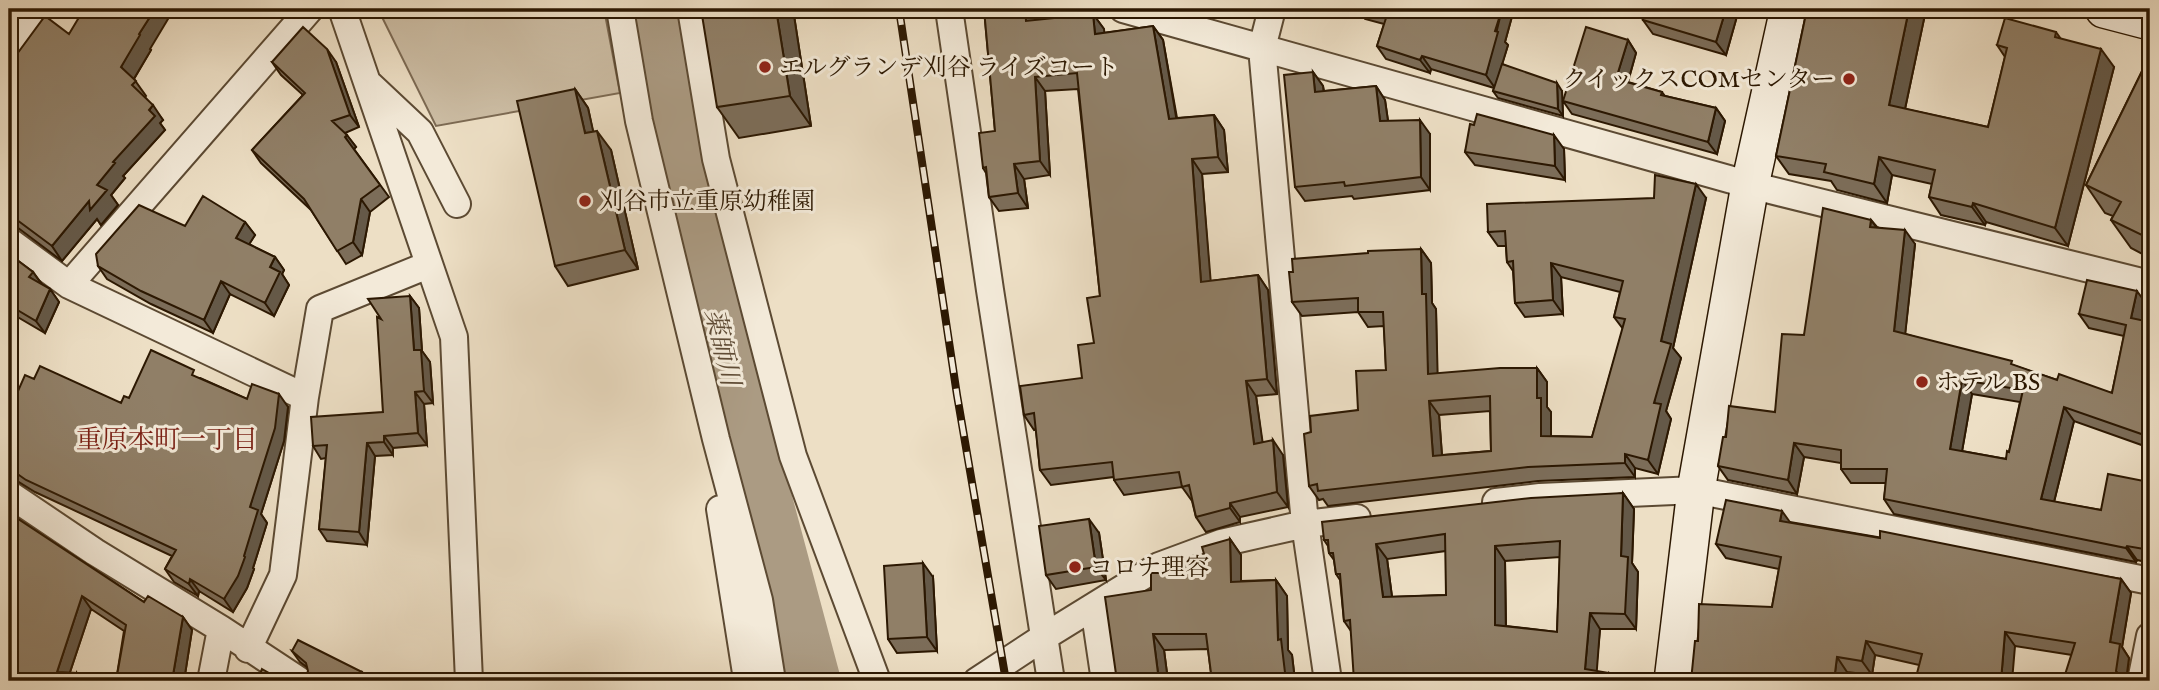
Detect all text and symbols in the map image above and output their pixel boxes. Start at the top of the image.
place label: エルグランデ刈谷 ライズコート [779,53,1119,84]
marker: エルグランデ刈谷 ライズコート [757,59,773,75]
place label: クイックスCOMセンター [1562,65,1835,96]
marker: クイックスCOMセンター [1841,71,1857,87]
place label: 刈谷市立重原幼稚園 [599,187,815,218]
marker: 刈谷市立重原幼稚園 [577,193,593,209]
water label: 薬師川 [697,306,747,392]
place label: ホテル BS [1936,368,2040,399]
marker: ホテル BS [1914,374,1930,390]
district label: 重原本町一丁目 [76,424,258,457]
place label: コロナ理容 [1089,553,1209,584]
marker: コロナ理容 [1067,559,1083,575]

